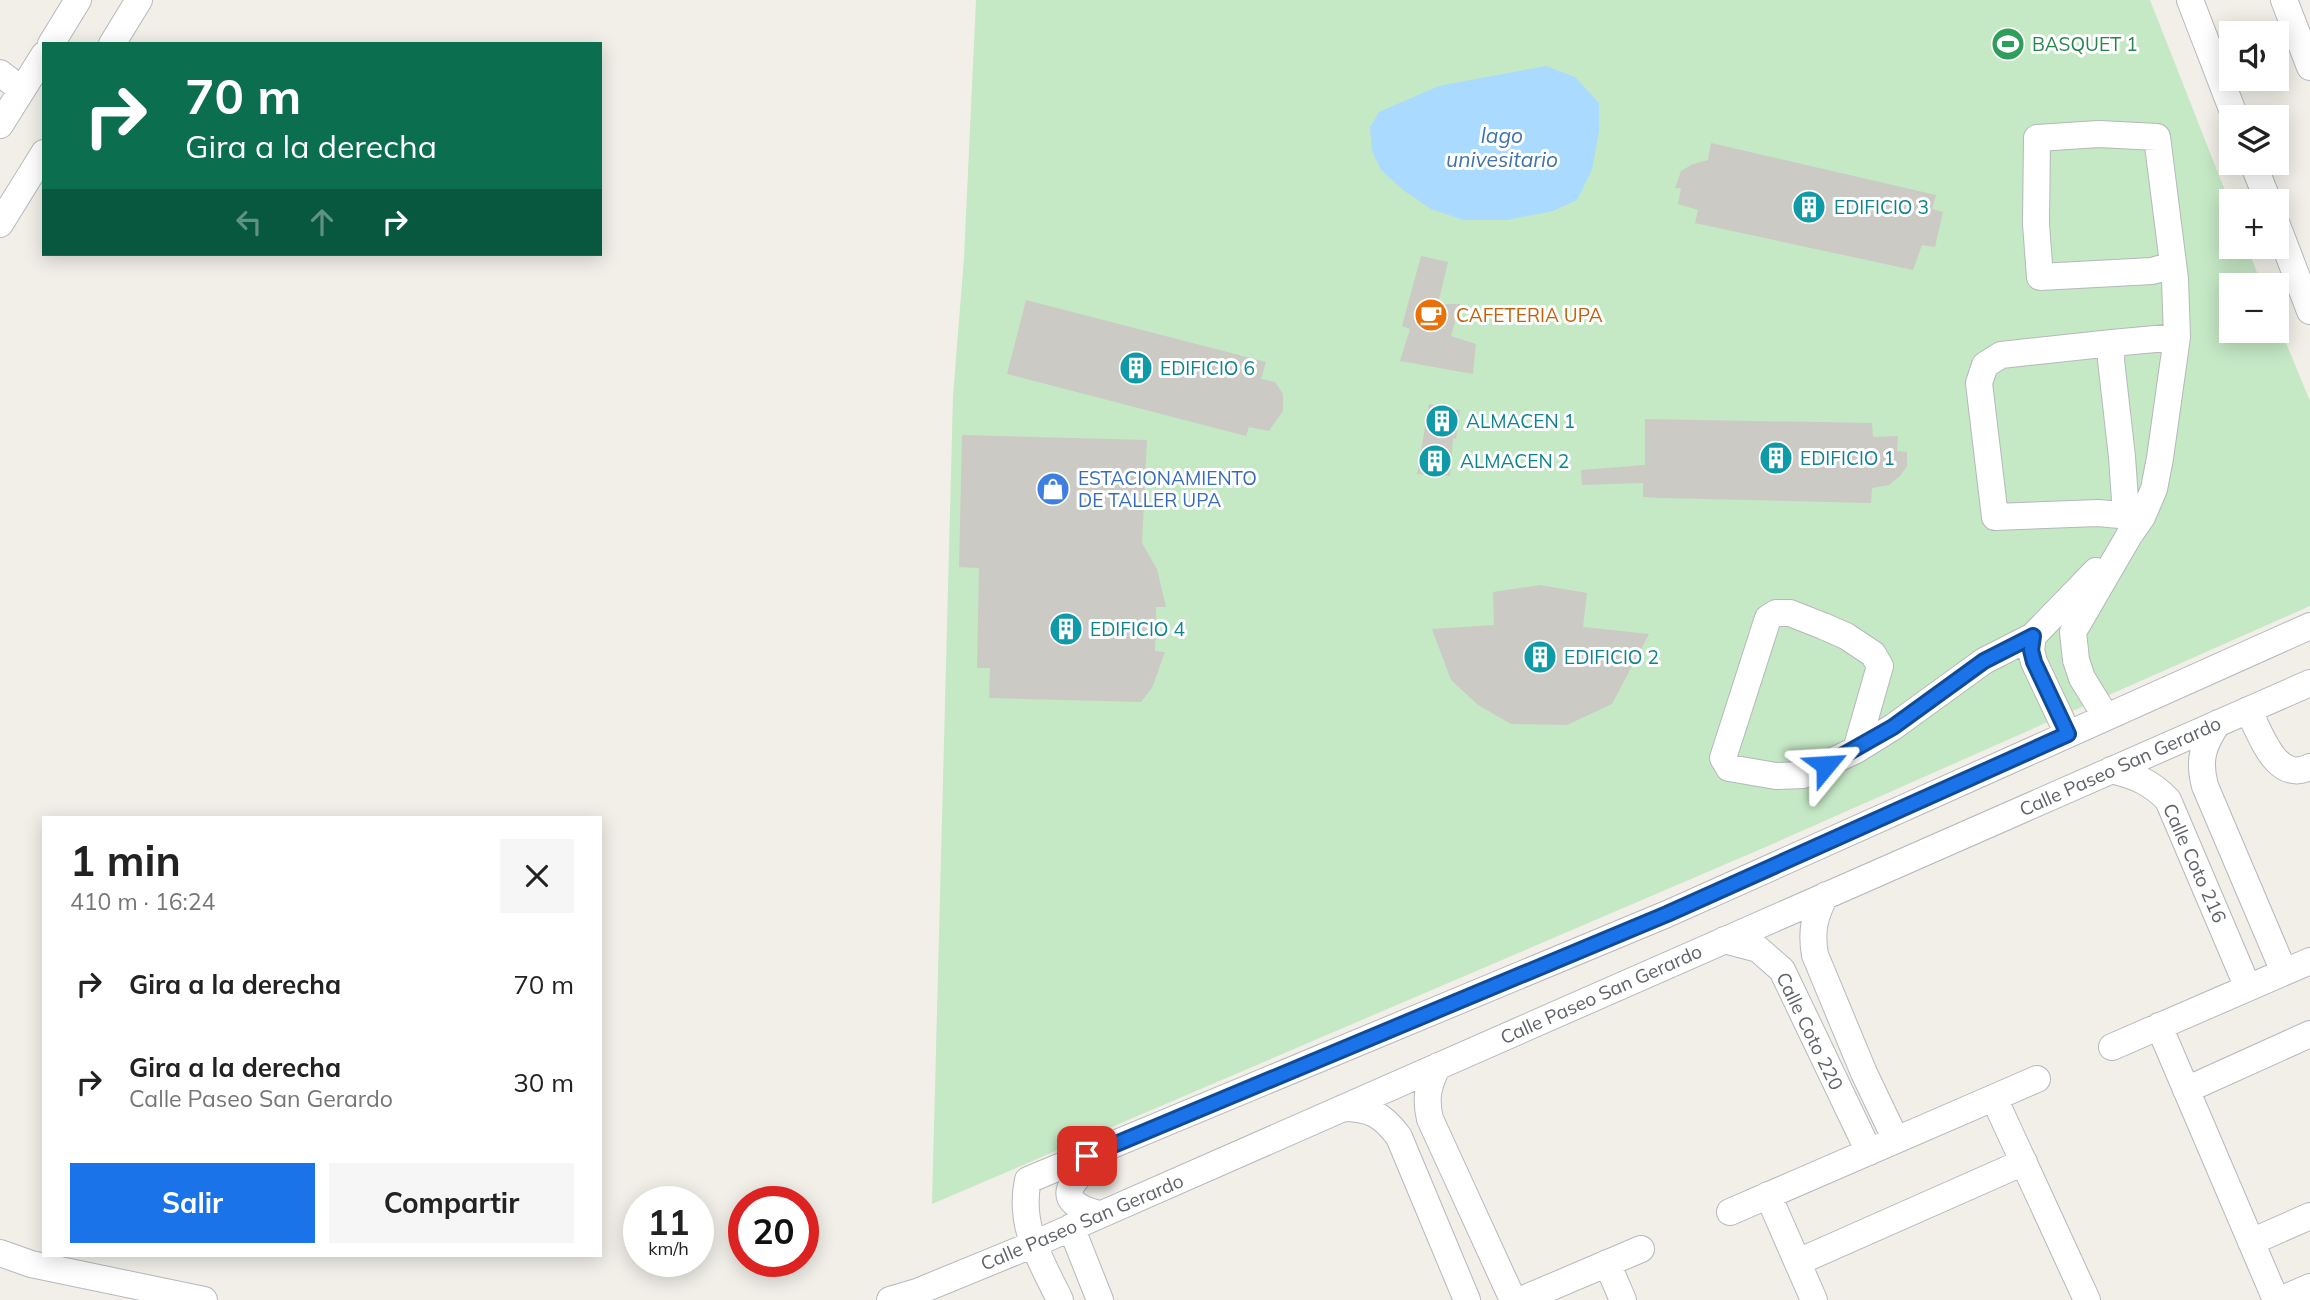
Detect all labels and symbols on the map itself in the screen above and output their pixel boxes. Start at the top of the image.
sports icon: BASQUET 1 [1989,25,2027,63]
place label: BASQUET 1 [2032,32,2138,56]
water label: lago univesitario [1446,122,1558,172]
building icon: EDIFICIO 3 [1790,188,1828,226]
place label: EDIFICIO 3 [1834,195,1929,219]
cafe icon: CAFETERIA UPA [1412,296,1450,334]
place label: CAFETERIA UPA [1456,303,1603,327]
building icon: EDIFICIO 6 [1117,349,1155,387]
place label: EDIFICIO 6 [1160,356,1255,380]
building icon: ALMACEN 1 [1423,402,1461,440]
place label: ALMACEN 1 [1466,409,1575,433]
building icon: EDIFICIO 1 [1757,439,1795,477]
building icon: ALMACEN 2 [1416,442,1454,480]
place label: EDIFICIO 1 [1800,446,1895,470]
place label: ALMACEN 2 [1460,449,1569,473]
place label: ESTACIONAMIENTO DE TALLER UPA [1078,466,1257,512]
shop icon: ESTACIONAMIENTO DE TALLER UPA [1034,470,1072,508]
building icon: EDIFICIO 4 [1047,610,1085,648]
place label: EDIFICIO 4 [1090,617,1185,641]
building icon: EDIFICIO 2 [1521,638,1559,676]
place label: EDIFICIO 2 [1564,645,1659,669]
street label: Calle Paseo San Gerardo [2015,711,2225,821]
position arrow [1789,728,1863,802]
street label: Calle Coto 216 [2158,800,2232,926]
street label: Calle Paseo San Gerardo [1496,939,1706,1049]
street label: Calle Coto 220 [1771,968,1849,1094]
pin [1057,1126,1117,1186]
street label: Calle Paseo San Gerardo [977,1168,1187,1276]
speed limit sign: 20 [728,1186,819,1277]

